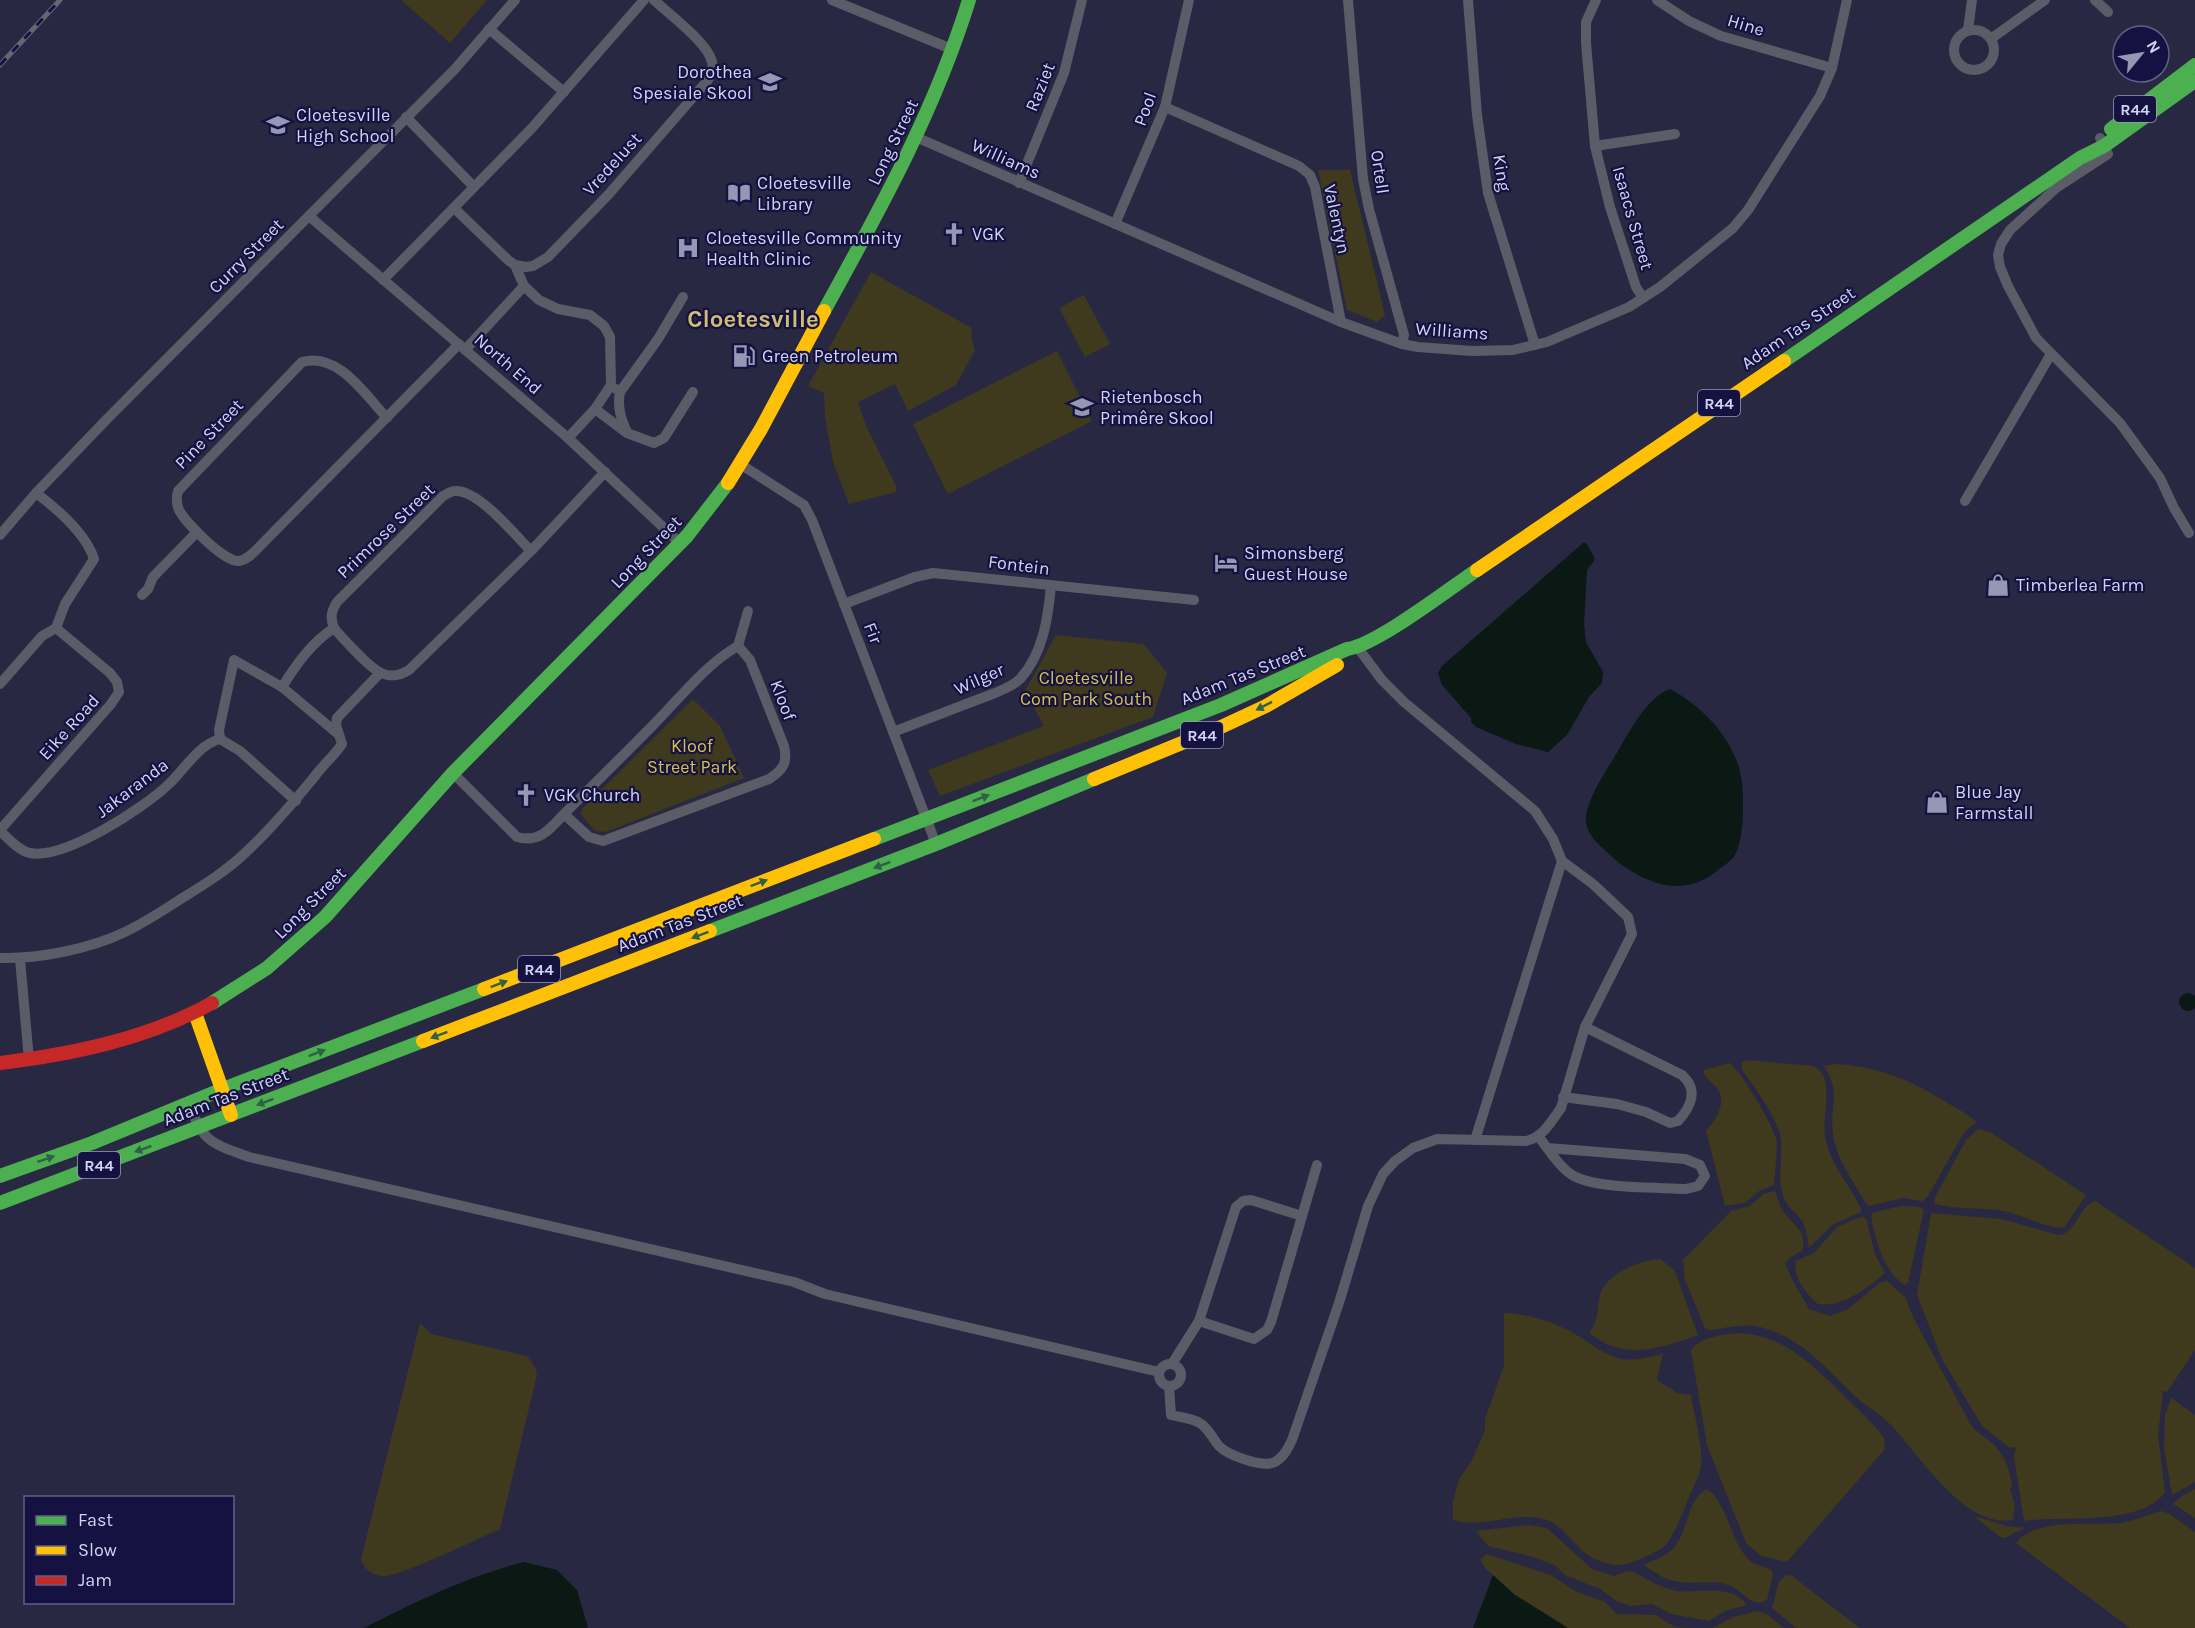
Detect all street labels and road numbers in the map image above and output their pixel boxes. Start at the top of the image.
street label: Hine [1725,9,1767,41]
street label: Raziet [1020,59,1060,115]
street label: Pool [1129,89,1161,129]
street label: Long Street [863,95,923,189]
road number: R44 [2114,96,2156,122]
street label: Vredelust [578,128,646,200]
street label: Williams [968,134,1044,184]
street label: Ortell [1366,149,1394,195]
street label: King [1488,153,1516,193]
street label: Isaacs Street [1608,164,1658,273]
street label: Valentyn [1319,182,1355,256]
street label: Curry Street [204,214,288,298]
street label: Adam Tas Street [1737,282,1859,374]
street label: Williams [1415,317,1489,345]
street label: North End [470,329,546,399]
road number: R44 [1698,390,1740,416]
street label: Pine Street [170,394,248,474]
street label: Primrose Street [333,479,440,583]
street label: Long Street [606,511,686,593]
street label: Fontein [987,550,1051,580]
street label: Fir [859,619,887,647]
street label: Adam Tas Street [1177,640,1309,710]
street label: Wilger [951,658,1008,700]
street label: Kloof [765,677,801,724]
street label: Eike Road [34,690,104,764]
road number: R44 [1181,722,1223,748]
street label: Jakaranda [91,754,173,822]
street label: Long Street [269,862,351,944]
street label: Adam Tas Street [614,889,746,957]
road number: R44 [518,956,560,982]
street label: Adam Tas Street [160,1063,292,1131]
road number: R44 [78,1152,120,1178]

